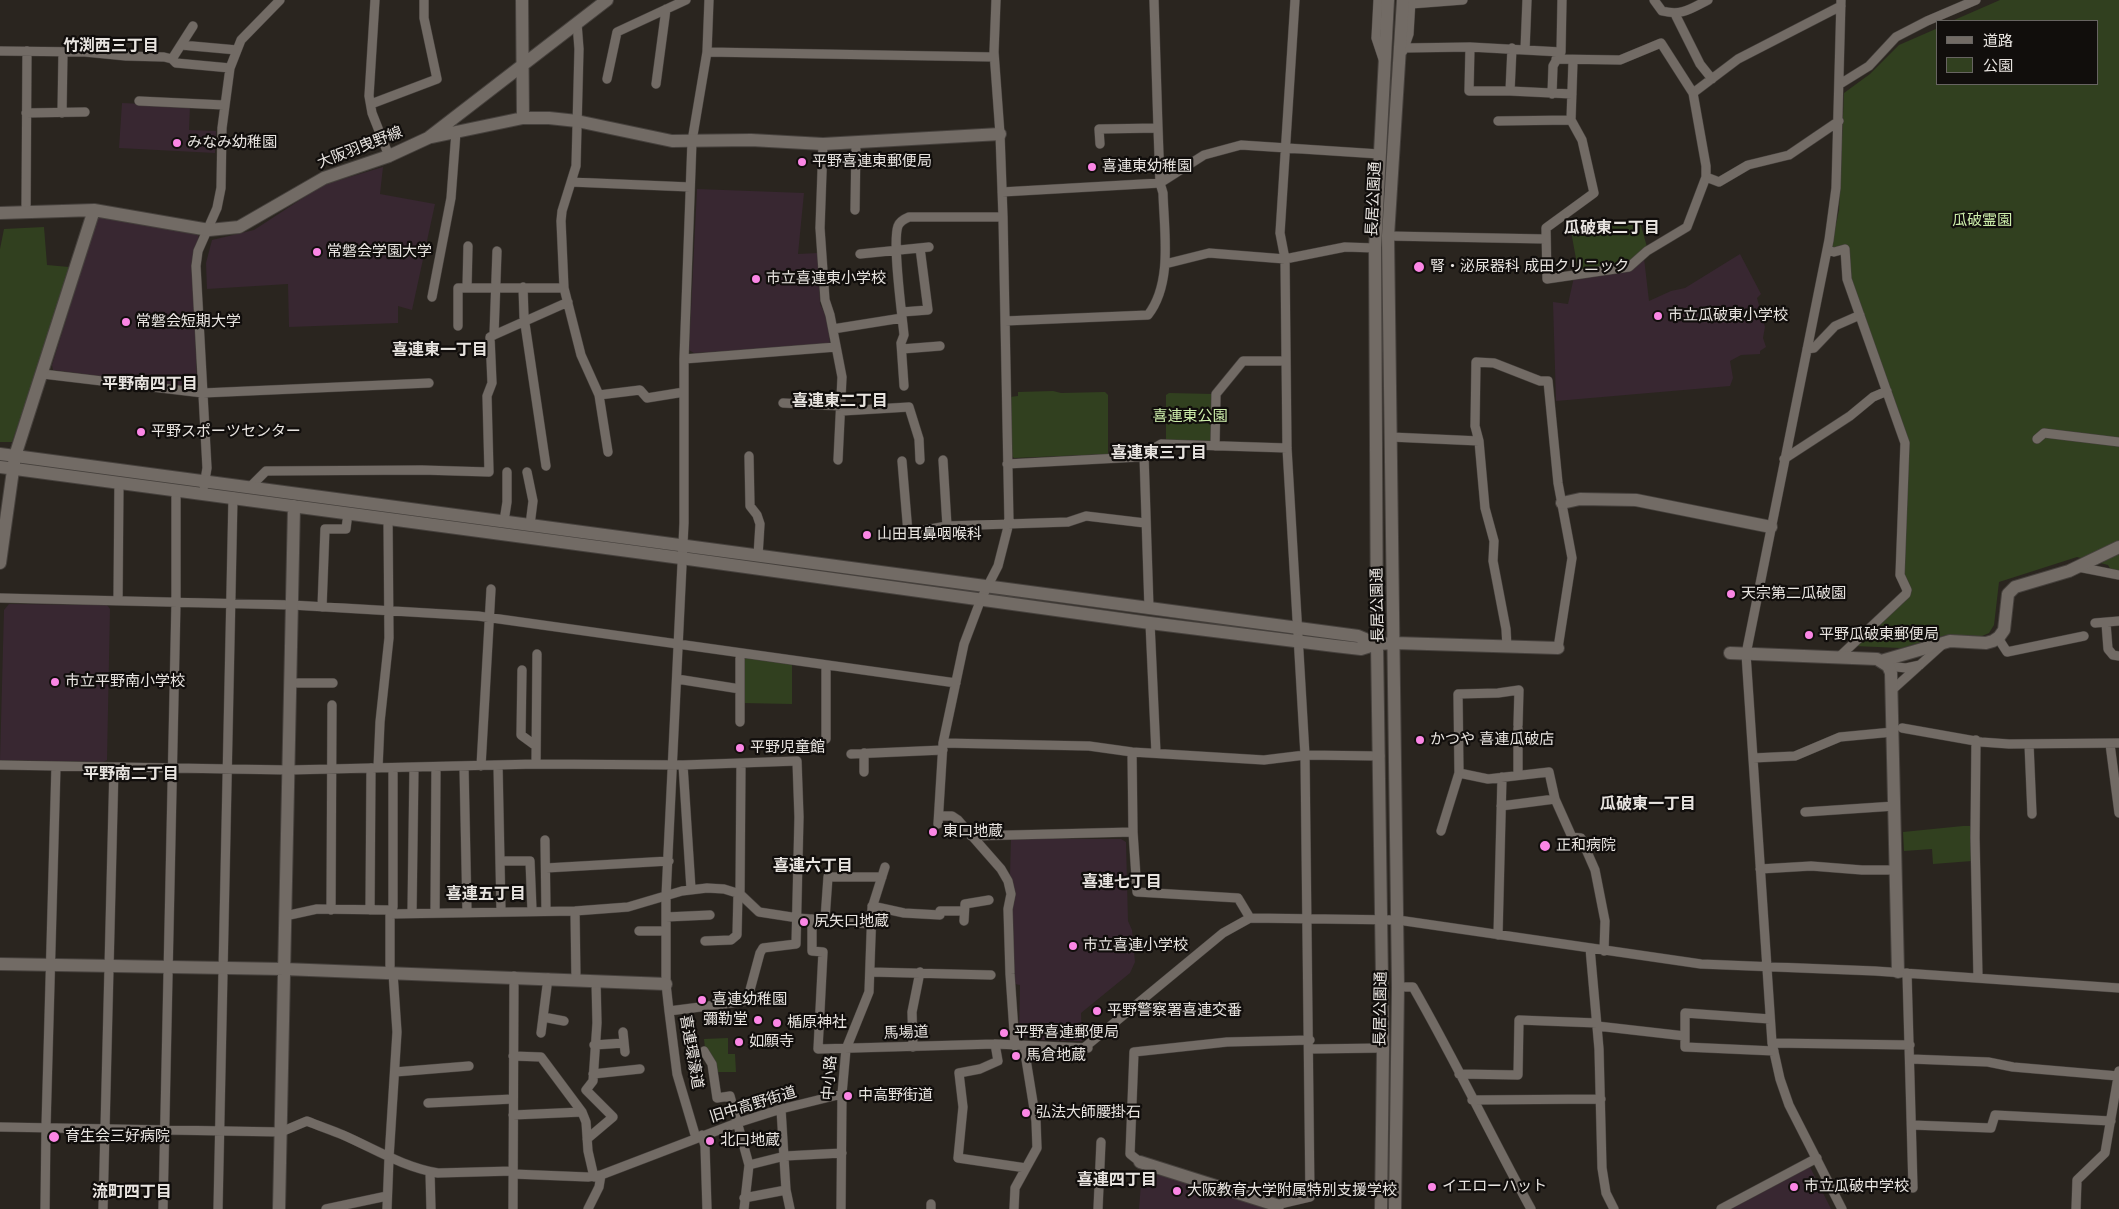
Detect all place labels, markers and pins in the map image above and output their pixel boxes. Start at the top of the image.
place label: みなみ幼稚園 [187,134,277,152]
marker: みなみ幼稚園 [171,137,183,149]
place label: 平野喜連東郵便局 [812,153,932,171]
marker: 平野喜連東郵便局 [796,156,808,168]
place label: 喜連東幼稚園 [1102,158,1192,176]
marker: 喜連東幼稚園 [1086,161,1098,173]
place label: 常磐会学園大学 [327,243,432,261]
marker: 常磐会学園大学 [311,246,323,258]
place label: 腎・泌尿器科 成田クリニック [1430,258,1629,276]
marker: 腎・泌尿器科 成田クリニック [1412,260,1426,274]
place label: 市立喜連東小学校 [766,270,886,288]
marker: 市立喜連東小学校 [750,273,762,285]
place label: 市立瓜破東小学校 [1668,307,1788,325]
marker: 市立瓜破東小学校 [1652,310,1664,322]
place label: 常磐会短期大学 [136,313,241,331]
marker: 常磐会短期大学 [120,316,132,328]
place label: 平野スポーツセンター [151,423,301,441]
marker: 平野スポーツセンター [135,426,147,438]
place label: 山田耳鼻咽喉科 [877,526,982,544]
marker: 山田耳鼻咽喉科 [861,529,873,541]
place label: 天宗第二瓜破園 [1741,585,1846,603]
marker: 天宗第二瓜破園 [1725,588,1737,600]
place label: 平野瓜破東郵便局 [1819,626,1939,644]
marker: 平野瓜破東郵便局 [1803,629,1815,641]
place label: 市立平野南小学校 [65,673,185,691]
marker: 市立平野南小学校 [49,676,61,688]
place label: かつや 喜連瓜破店 [1430,731,1554,749]
marker: かつや 喜連瓜破店 [1414,734,1426,746]
place label: 平野児童館 [750,739,825,757]
marker: 平野児童館 [734,742,746,754]
place label: 東口地蔵 [943,823,1003,841]
marker: 東口地蔵 [927,826,939,838]
place label: 正和病院 [1556,837,1616,855]
marker: 正和病院 [1538,839,1552,853]
place label: 尻矢口地蔵 [814,913,889,931]
marker: 尻矢口地蔵 [798,916,810,928]
place label: 市立喜連小学校 [1083,937,1188,955]
marker: 市立喜連小学校 [1067,940,1079,952]
place label: 喜連幼稚園 [712,991,787,1009]
marker: 喜連幼稚園 [696,994,708,1006]
place label: 平野警察署喜連交番 [1107,1002,1242,1020]
marker: 平野警察署喜連交番 [1091,1005,1103,1017]
place label: 彌勒堂 [703,1011,748,1029]
marker: 彌勒堂 [752,1014,764,1026]
place label: 楯原神社 [787,1014,847,1032]
marker: 楯原神社 [771,1017,783,1029]
place label: 平野喜連郵便局 [1014,1024,1119,1042]
marker: 平野喜連郵便局 [998,1027,1010,1039]
place label: 如願寺 [749,1033,794,1051]
marker: 如願寺 [733,1036,745,1048]
place label: 馬倉地蔵 [1026,1047,1086,1065]
marker: 馬倉地蔵 [1010,1050,1022,1062]
place label: 中高野街道 [858,1087,933,1105]
marker: 中高野街道 [842,1090,854,1102]
place label: 弘法大師腰掛石 [1036,1104,1141,1122]
marker: 弘法大師腰掛石 [1020,1107,1032,1119]
place label: 育生会三好病院 [65,1128,170,1146]
marker: 育生会三好病院 [47,1130,61,1144]
place label: 北口地蔵 [720,1132,780,1150]
marker: 北口地蔵 [704,1135,716,1147]
place label: イエローハット [1442,1178,1547,1196]
place label: 市立瓜破中学校 [1804,1178,1909,1196]
marker: イエローハット [1426,1181,1438,1193]
marker: 市立瓜破中学校 [1788,1181,1800,1193]
place label: 大阪教育大学附属特別支援学校 [1187,1182,1397,1200]
marker: 大阪教育大学附属特別支援学校 [1171,1185,1183,1197]

